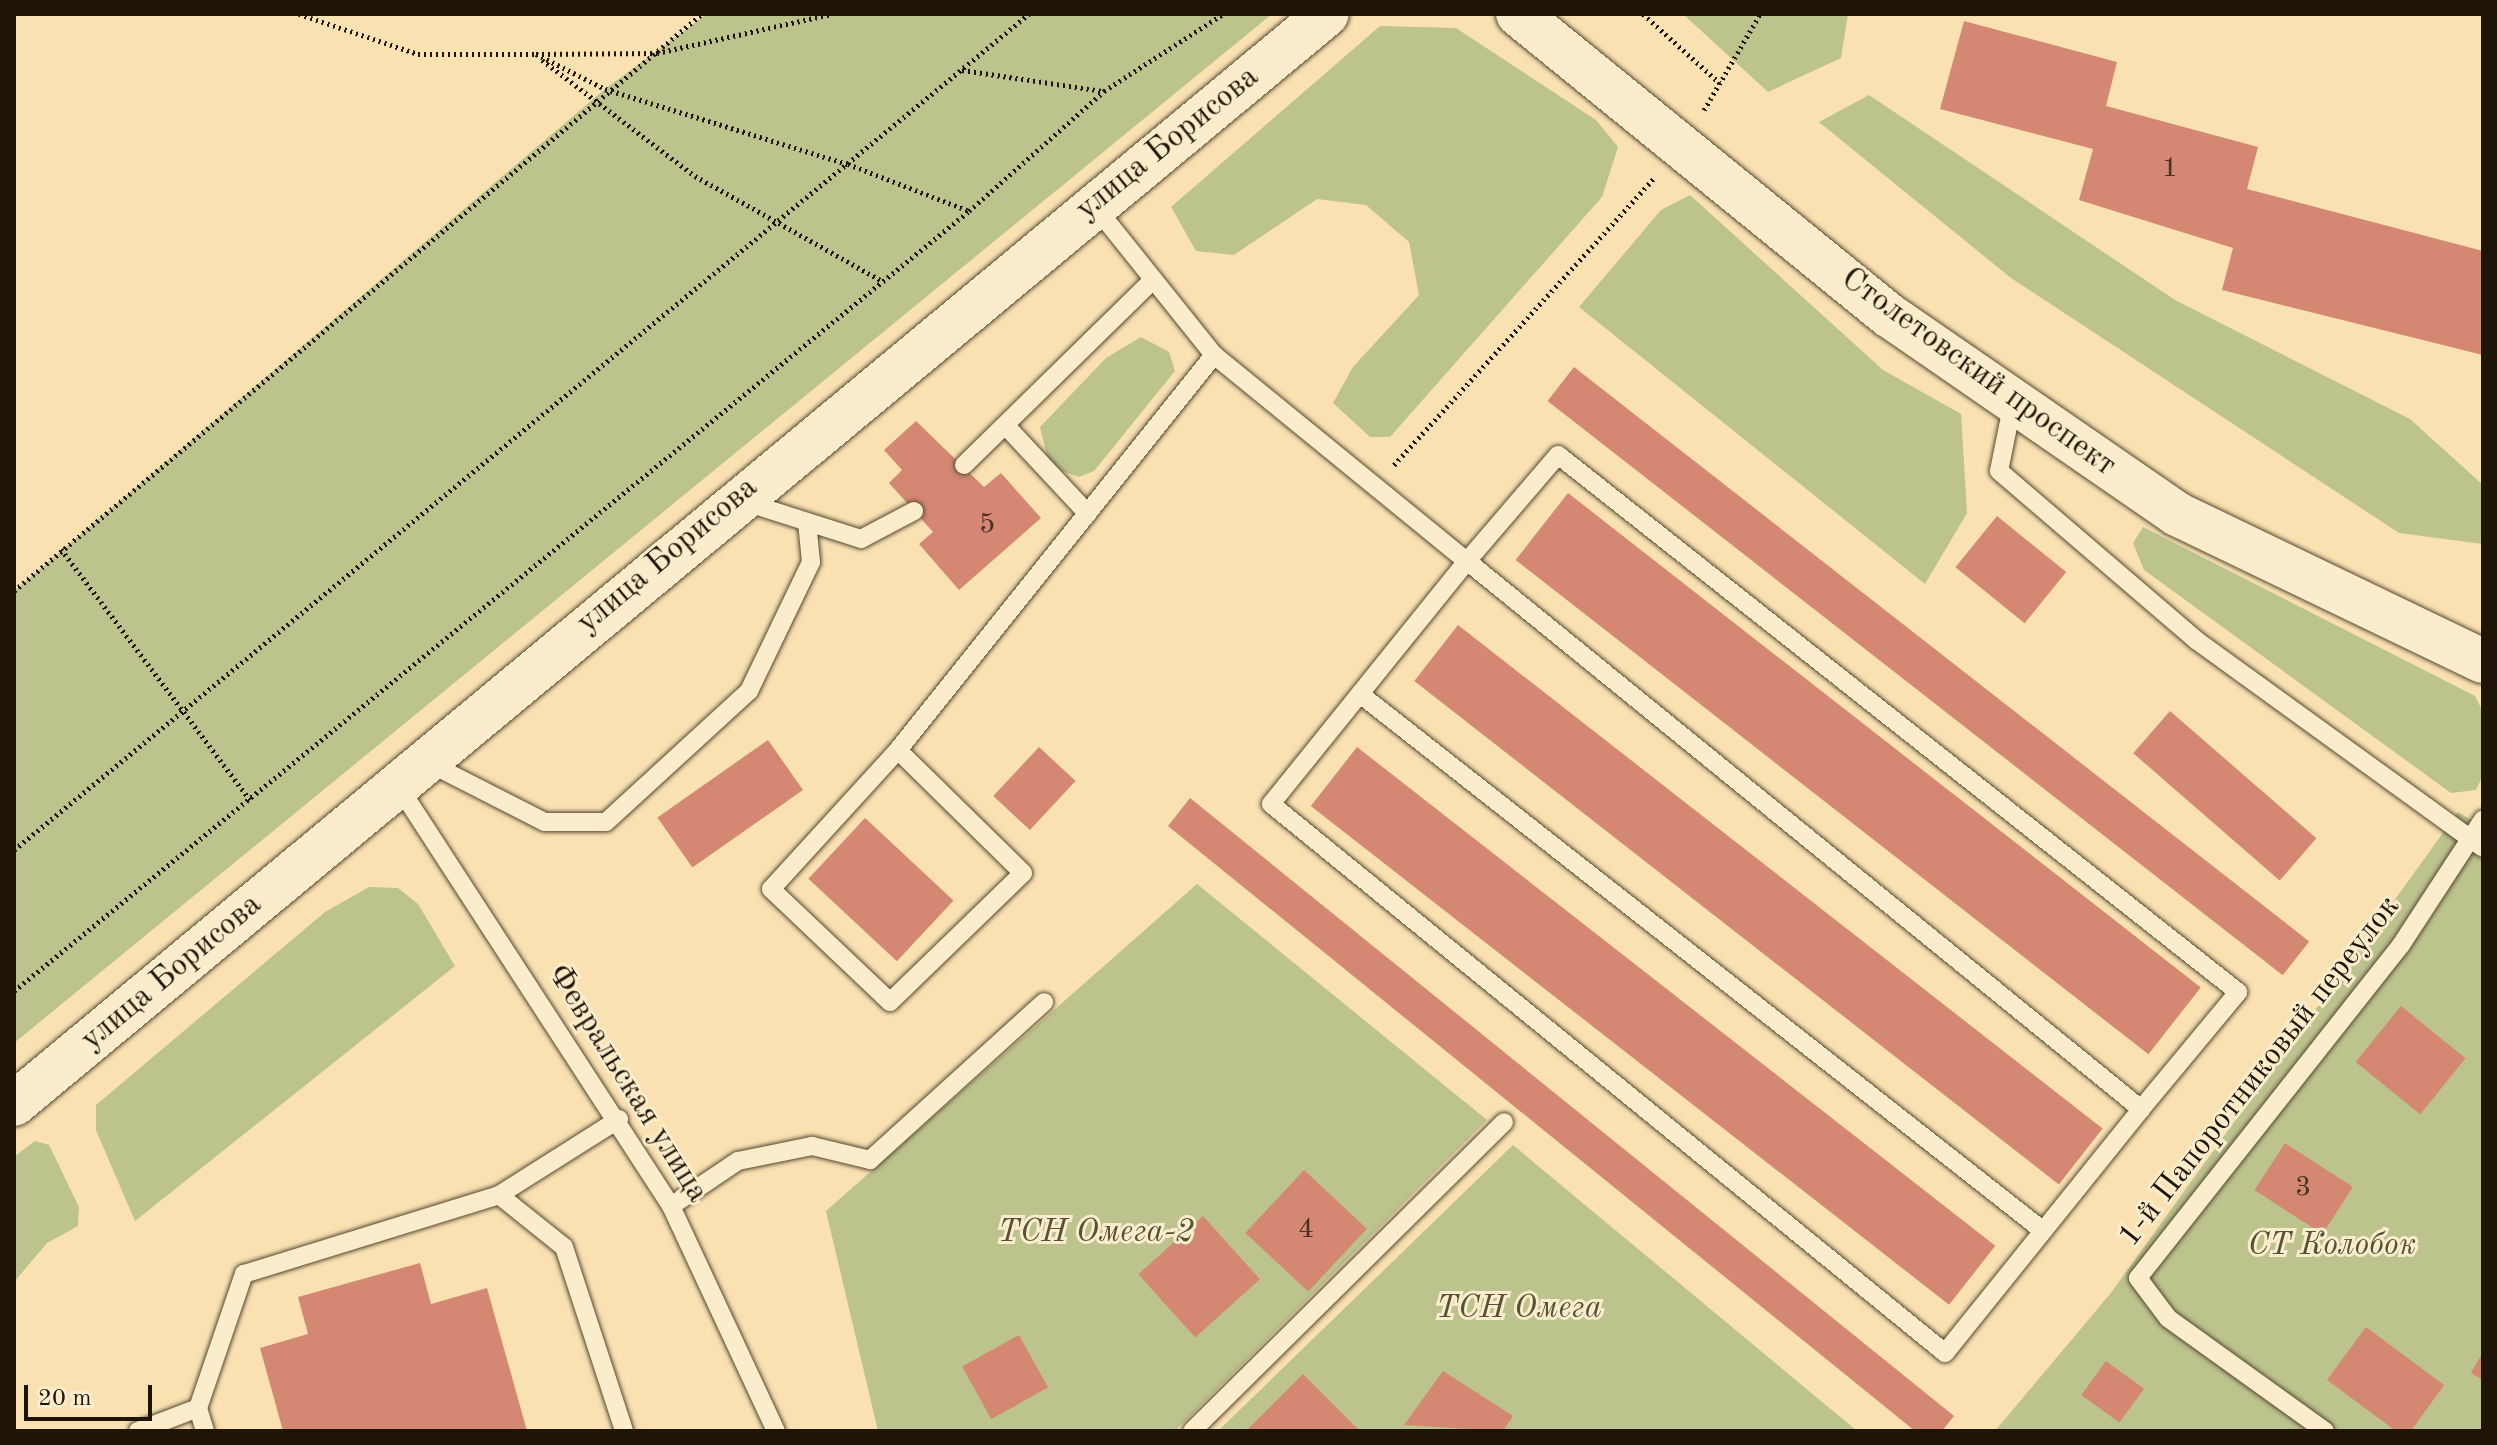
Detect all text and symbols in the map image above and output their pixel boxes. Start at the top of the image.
street label: улица Борисова [1069,59,1267,229]
house number: 1 [2162,152,2178,186]
street label: Столетовский проспект [1833,260,2123,486]
street label: улица Борисова [570,469,766,643]
house number: 5 [979,508,995,542]
street label: улица Борисова [74,886,270,1060]
street label: 1-й Папоротниковый переулок [2111,889,2409,1255]
street label: Февральская улица [538,958,716,1210]
house number: 3 [2295,1171,2311,1205]
house number: 4 [1298,1213,1314,1247]
park label: ТСН Омега-2 [998,1214,1194,1252]
park label: СТ Колобок [2248,1227,2416,1265]
park label: ТСН Омега [1436,1290,1602,1328]
scale bar [28,1369,156,1419]
text: 20 m [38,1387,92,1411]

